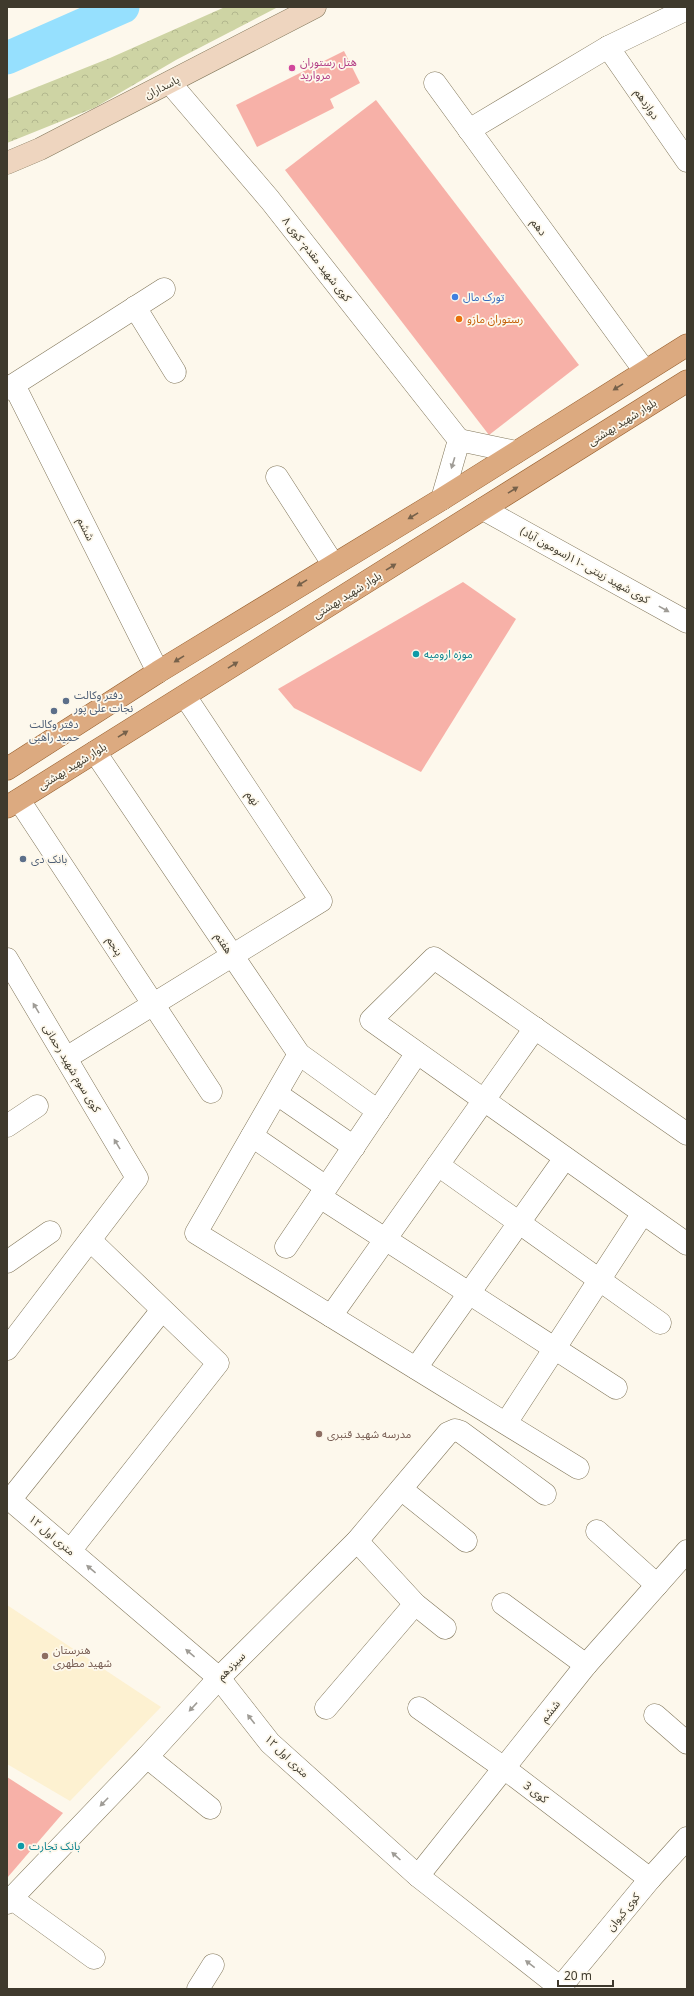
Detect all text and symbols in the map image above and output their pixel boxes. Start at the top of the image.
place label: هتل رستوران مروارید [300,54,357,82]
marker: هتل رستوران مروارید [287,63,297,73]
street label: پاسداران [142,71,182,103]
street label: دوازدهم [630,85,663,123]
street label: کوی شهید مقدم- کوی ۸ [279,213,356,305]
street label: دهم [527,215,551,239]
place label: تورک مال [463,289,504,304]
marker: تورک مال [450,292,460,302]
place label: رستوران مازو [467,311,523,326]
marker: رستوران مازو [454,314,464,324]
one-way arrow [613,383,623,391]
street label: بلوار شهید بهشتی [585,395,659,449]
one-way arrow [450,457,456,469]
one-way arrow [508,486,518,494]
one-way arrow [408,512,418,520]
street label: ششم [72,515,99,544]
street label: کوی شهید زینتی -۱۱(سومون آباد) [518,523,653,607]
one-way arrow [386,564,397,571]
street label: بلوار شهید بهشتی [310,568,384,622]
one-way arrow [296,580,308,587]
one-way arrow [658,606,670,612]
place label: موزه ارومیه [424,646,473,661]
marker: موزه ارومیه [411,649,421,659]
one-way arrow [174,655,185,663]
one-way arrow [227,662,239,669]
place label: دفتر وکالت نجات علی پور [73,687,133,716]
marker: دفتر وکالت نجات علی پور [61,696,71,706]
marker: دفتر وکالت حمید راهبی [49,706,59,716]
place label: دفتر وکالت حمید راهبی [29,716,80,744]
one-way arrow [117,731,129,738]
street label: بلوار شهید بهشتی [35,739,109,793]
street label: نهم [241,787,264,809]
place label: بانک دی [31,851,67,866]
marker: بانک دی [18,854,28,864]
street label: هفتم [210,929,237,957]
street label: پنجم [102,933,127,959]
one-way arrow [33,1002,40,1014]
street label: کوی سوم شهید رحمانی [39,1021,105,1116]
one-way arrow [113,1139,121,1149]
place label: مدرسه شهید قنبری [327,1426,412,1441]
marker: مدرسه شهید قنبری [314,1429,324,1439]
street label: ۱۲ متری اول [26,1511,79,1559]
one-way arrow [85,1564,96,1573]
place label: هنرستان شهید مطهری [53,1642,112,1670]
one-way arrow [184,1648,195,1657]
street label: سیزدهم [213,1648,250,1685]
marker: هنرستان شهید مطهری [40,1651,50,1661]
street label: ششم [536,1696,565,1726]
one-way arrow [188,1702,198,1712]
one-way arrow [247,1713,255,1724]
street label: ۱۲ متری اول [262,1731,313,1781]
street label: کوی 3 [521,1777,552,1806]
one-way arrow [99,1797,109,1807]
place label: بانک تجارت [29,1838,80,1853]
marker: بانک تجارت [16,1841,26,1851]
one-way arrow [391,1851,401,1861]
street label: کوی کیوان [603,1889,643,1934]
one-way arrow [524,1959,535,1968]
scale bar [558,1962,613,1988]
text: 20 m [564,1967,592,1984]

